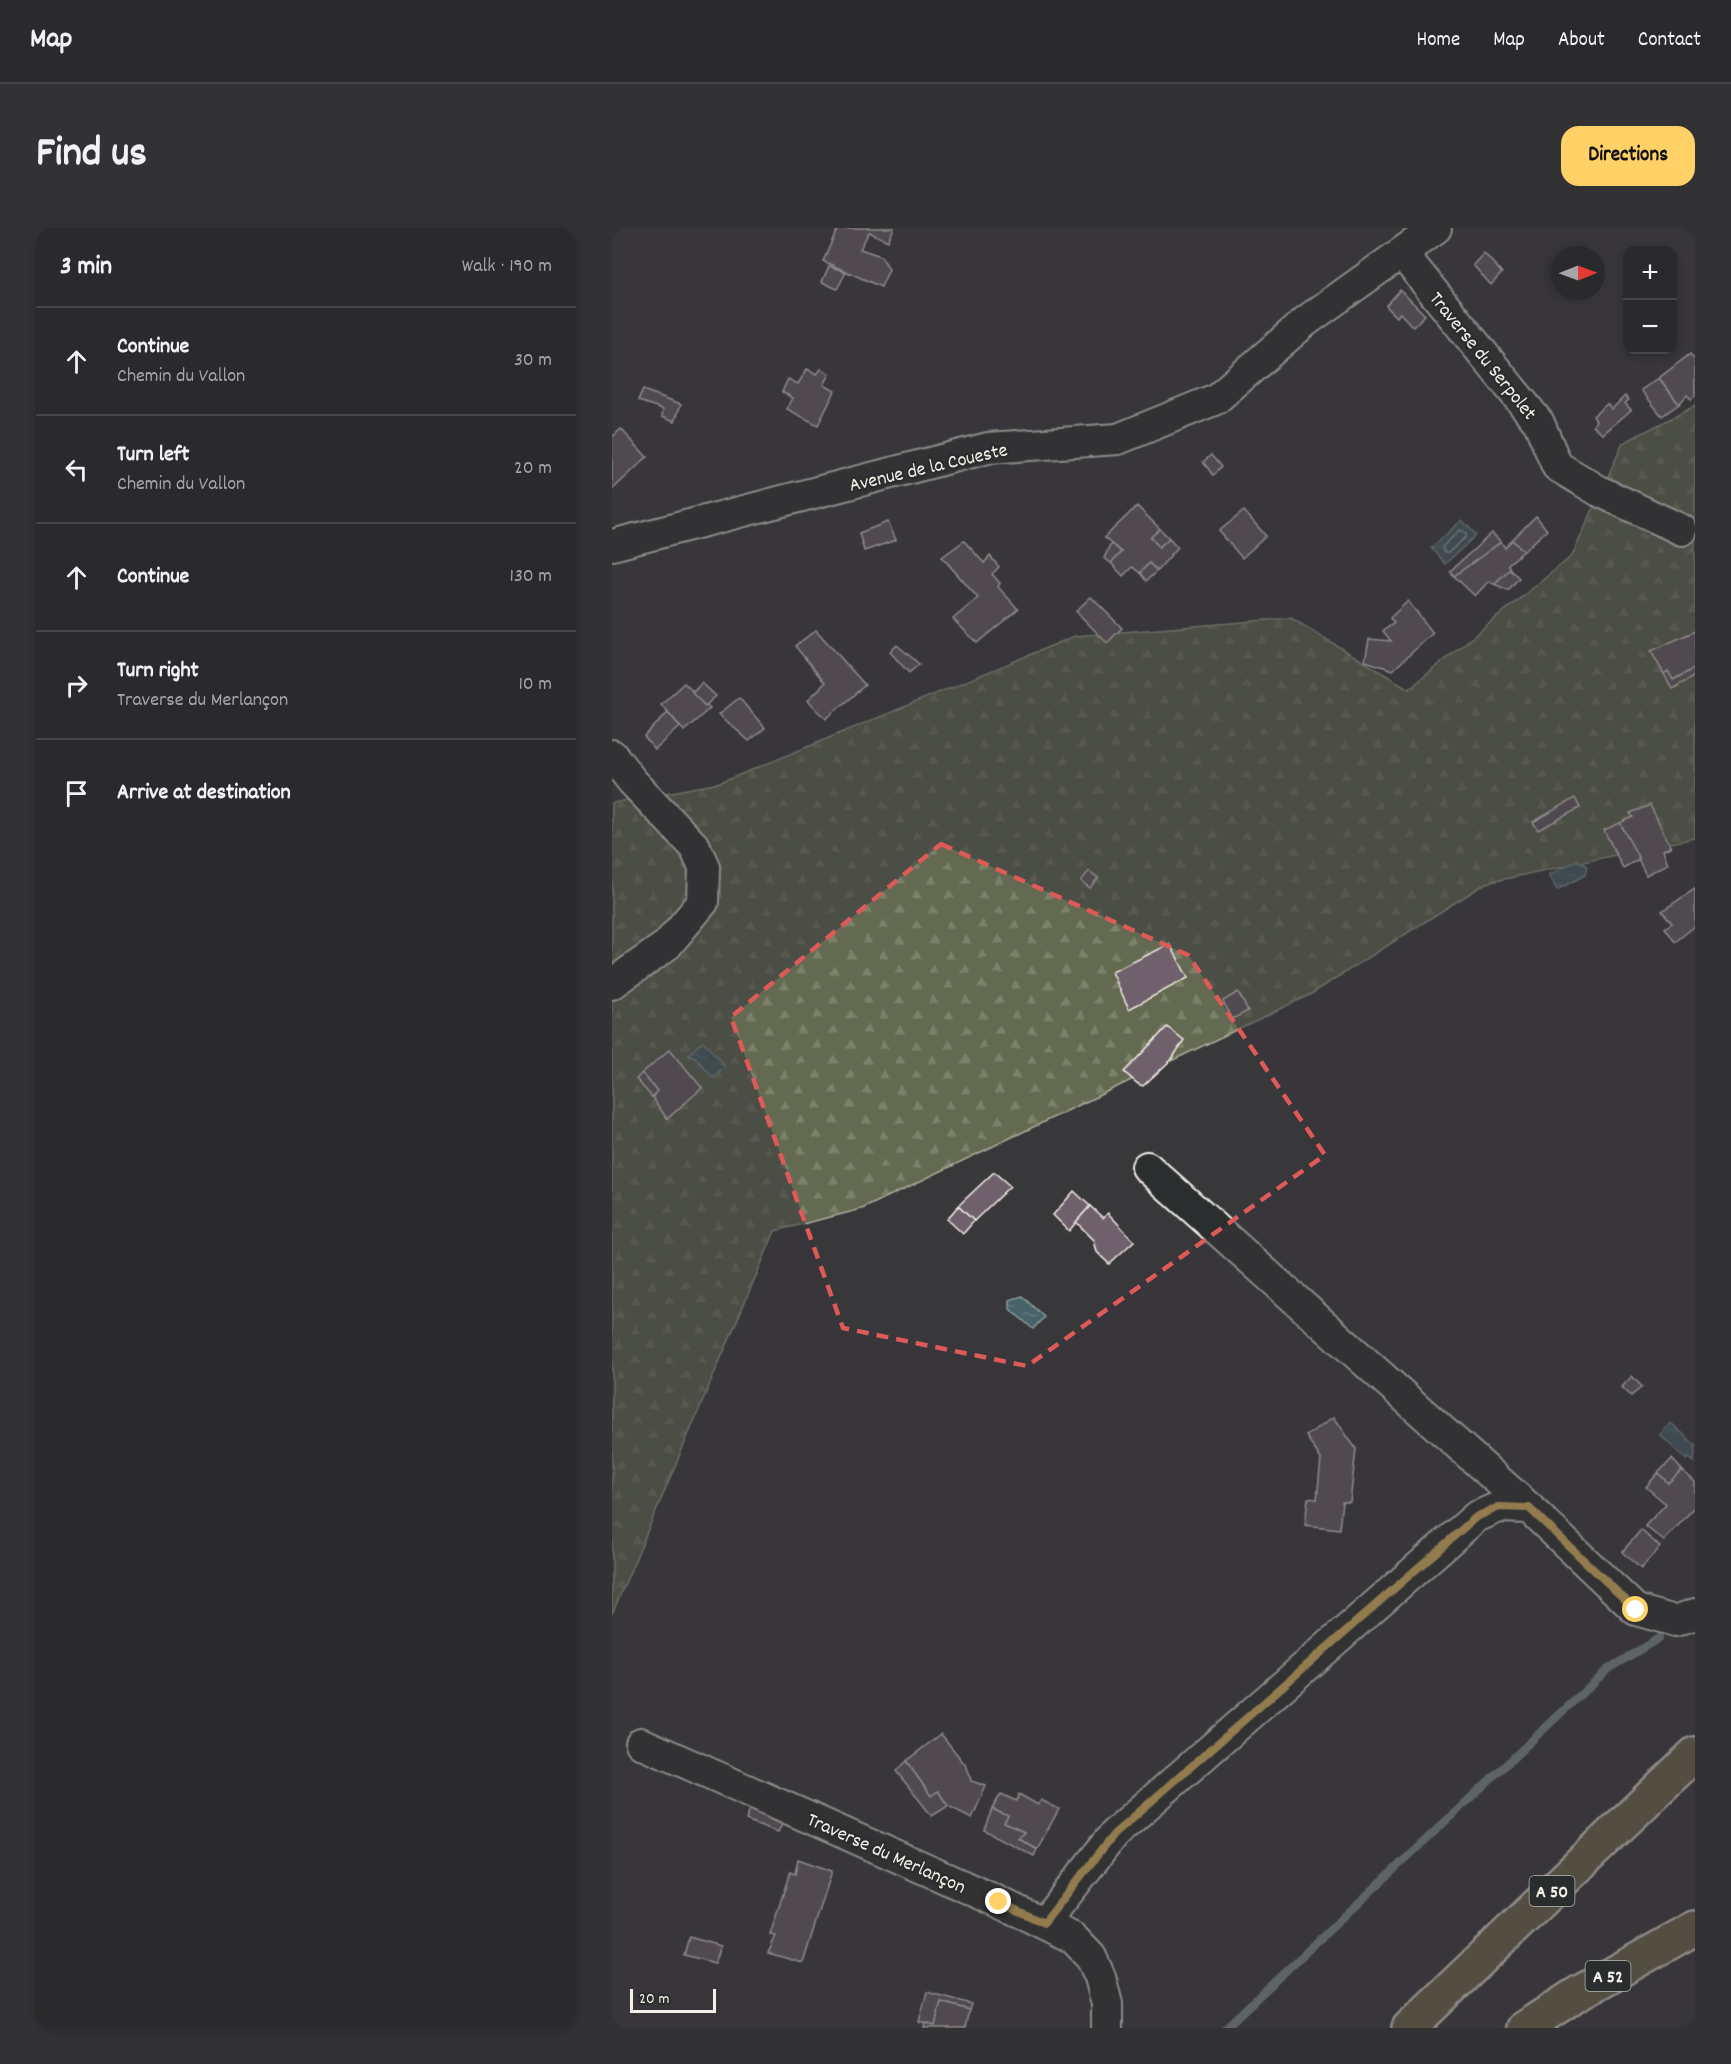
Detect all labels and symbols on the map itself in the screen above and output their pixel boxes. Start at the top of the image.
north arrow [1551,246,1605,300]
street label: Traverse du Serpolet [1421,287,1542,427]
street label: Avenue de la Coueste [847,437,1011,501]
route start [1622,1596,1648,1622]
street label: Traverse du Merlançon [802,1807,970,1902]
road number: A 50 [1530,1876,1574,1906]
route end [985,1888,1011,1914]
road number: A 52 [1586,1961,1630,1991]
scale bar [630,1986,716,2014]

